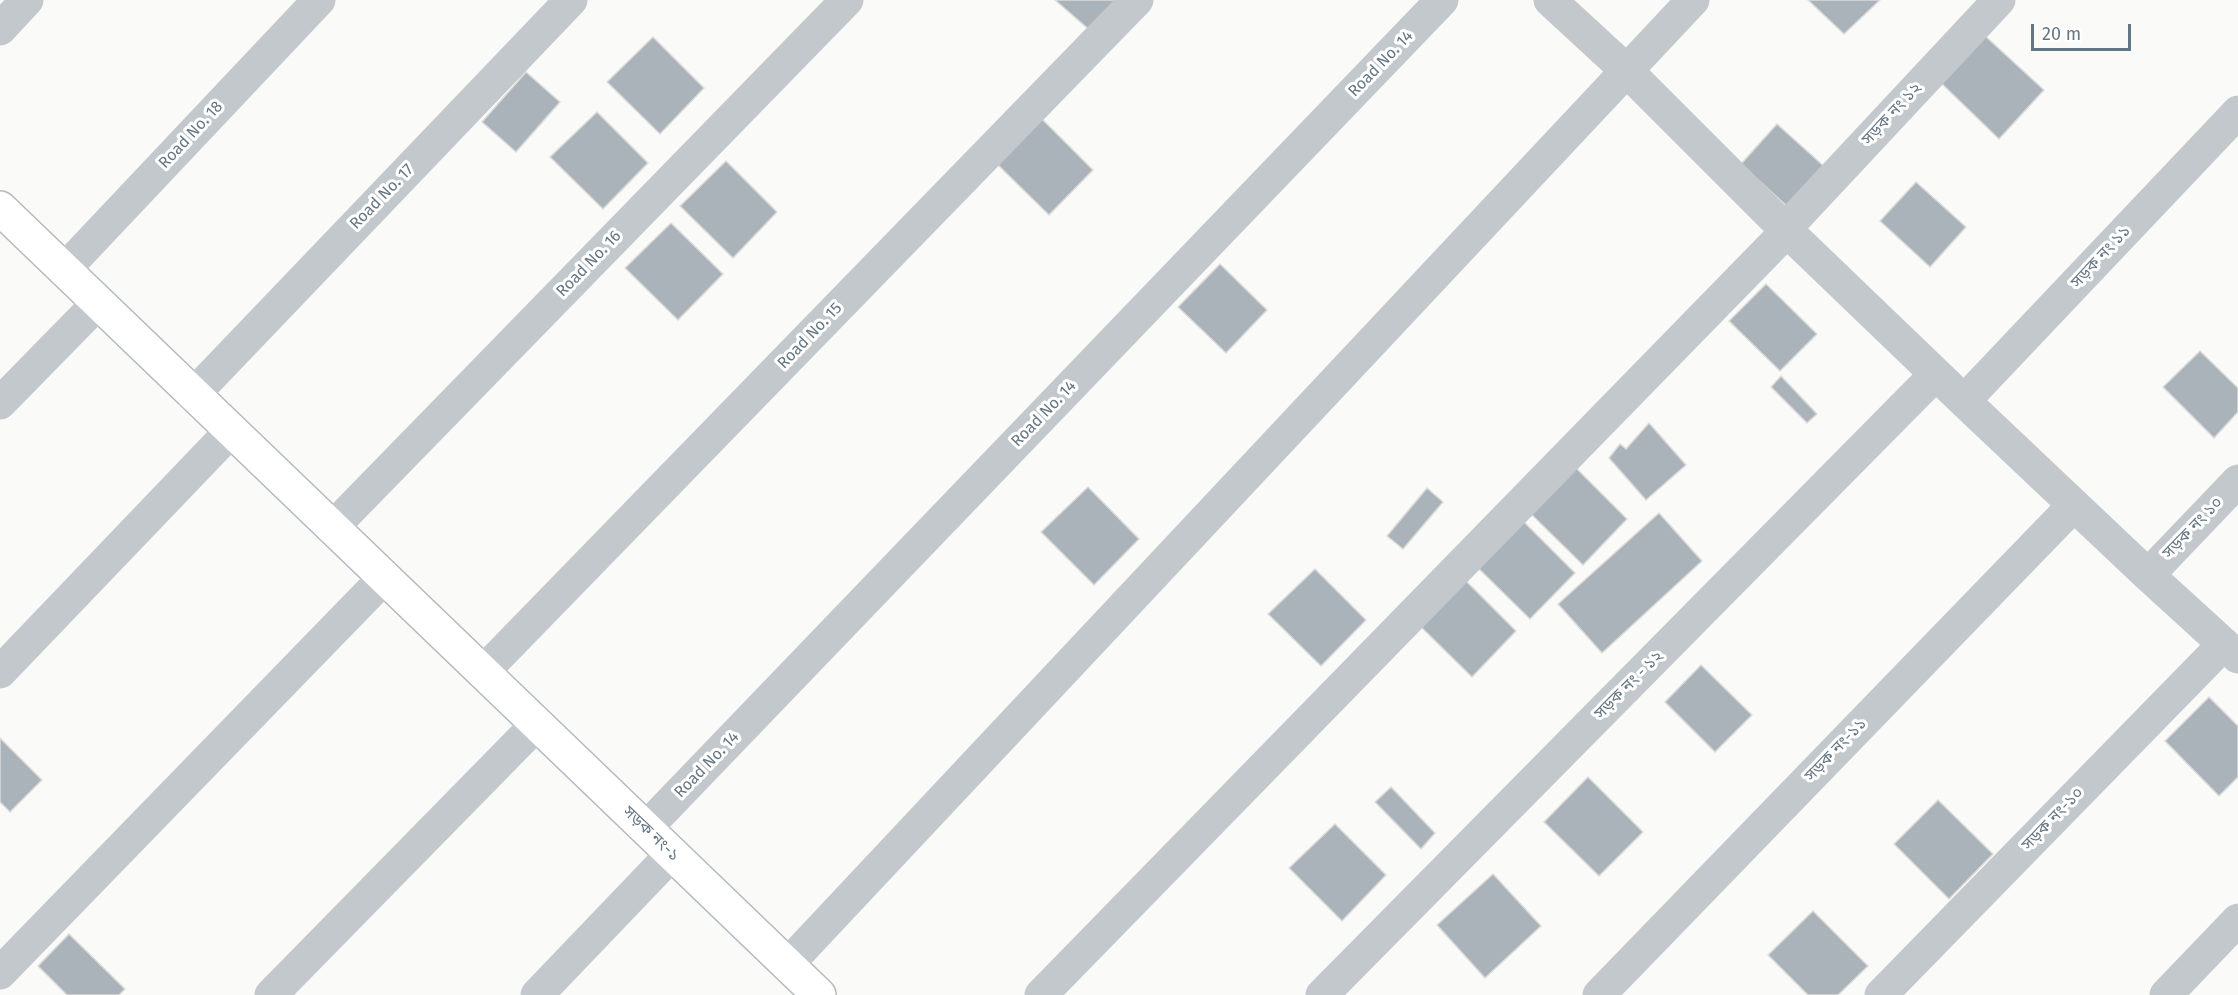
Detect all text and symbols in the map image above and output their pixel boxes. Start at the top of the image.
scale bar [2034,12,2134,50]
text: 20 m [2042,23,2081,45]
street label: Road No. 14 [1345,27,1417,101]
street label: সড়ক নং ১২ [1858,79,1926,149]
street label: Road No. 18 [155,97,227,173]
street label: Road No. 17 [346,160,418,234]
street label: সড়ক নং ১১ [2067,222,2135,292]
street label: Road No. 16 [553,227,625,301]
street label: Road No. 15 [774,299,846,373]
street label: Road No. 14 [1008,377,1080,451]
street label: সড়ক নং ১০ [2159,493,2227,563]
street label: সড়ক নং - ১২ [1591,647,1667,723]
street label: সড়ক নং-১১ [1801,714,1871,786]
street label: Road No. 14 [671,728,743,802]
street label: সড়ক নং-১০ [2018,783,2088,855]
street label: সড়ক নং-১ [619,802,683,866]

